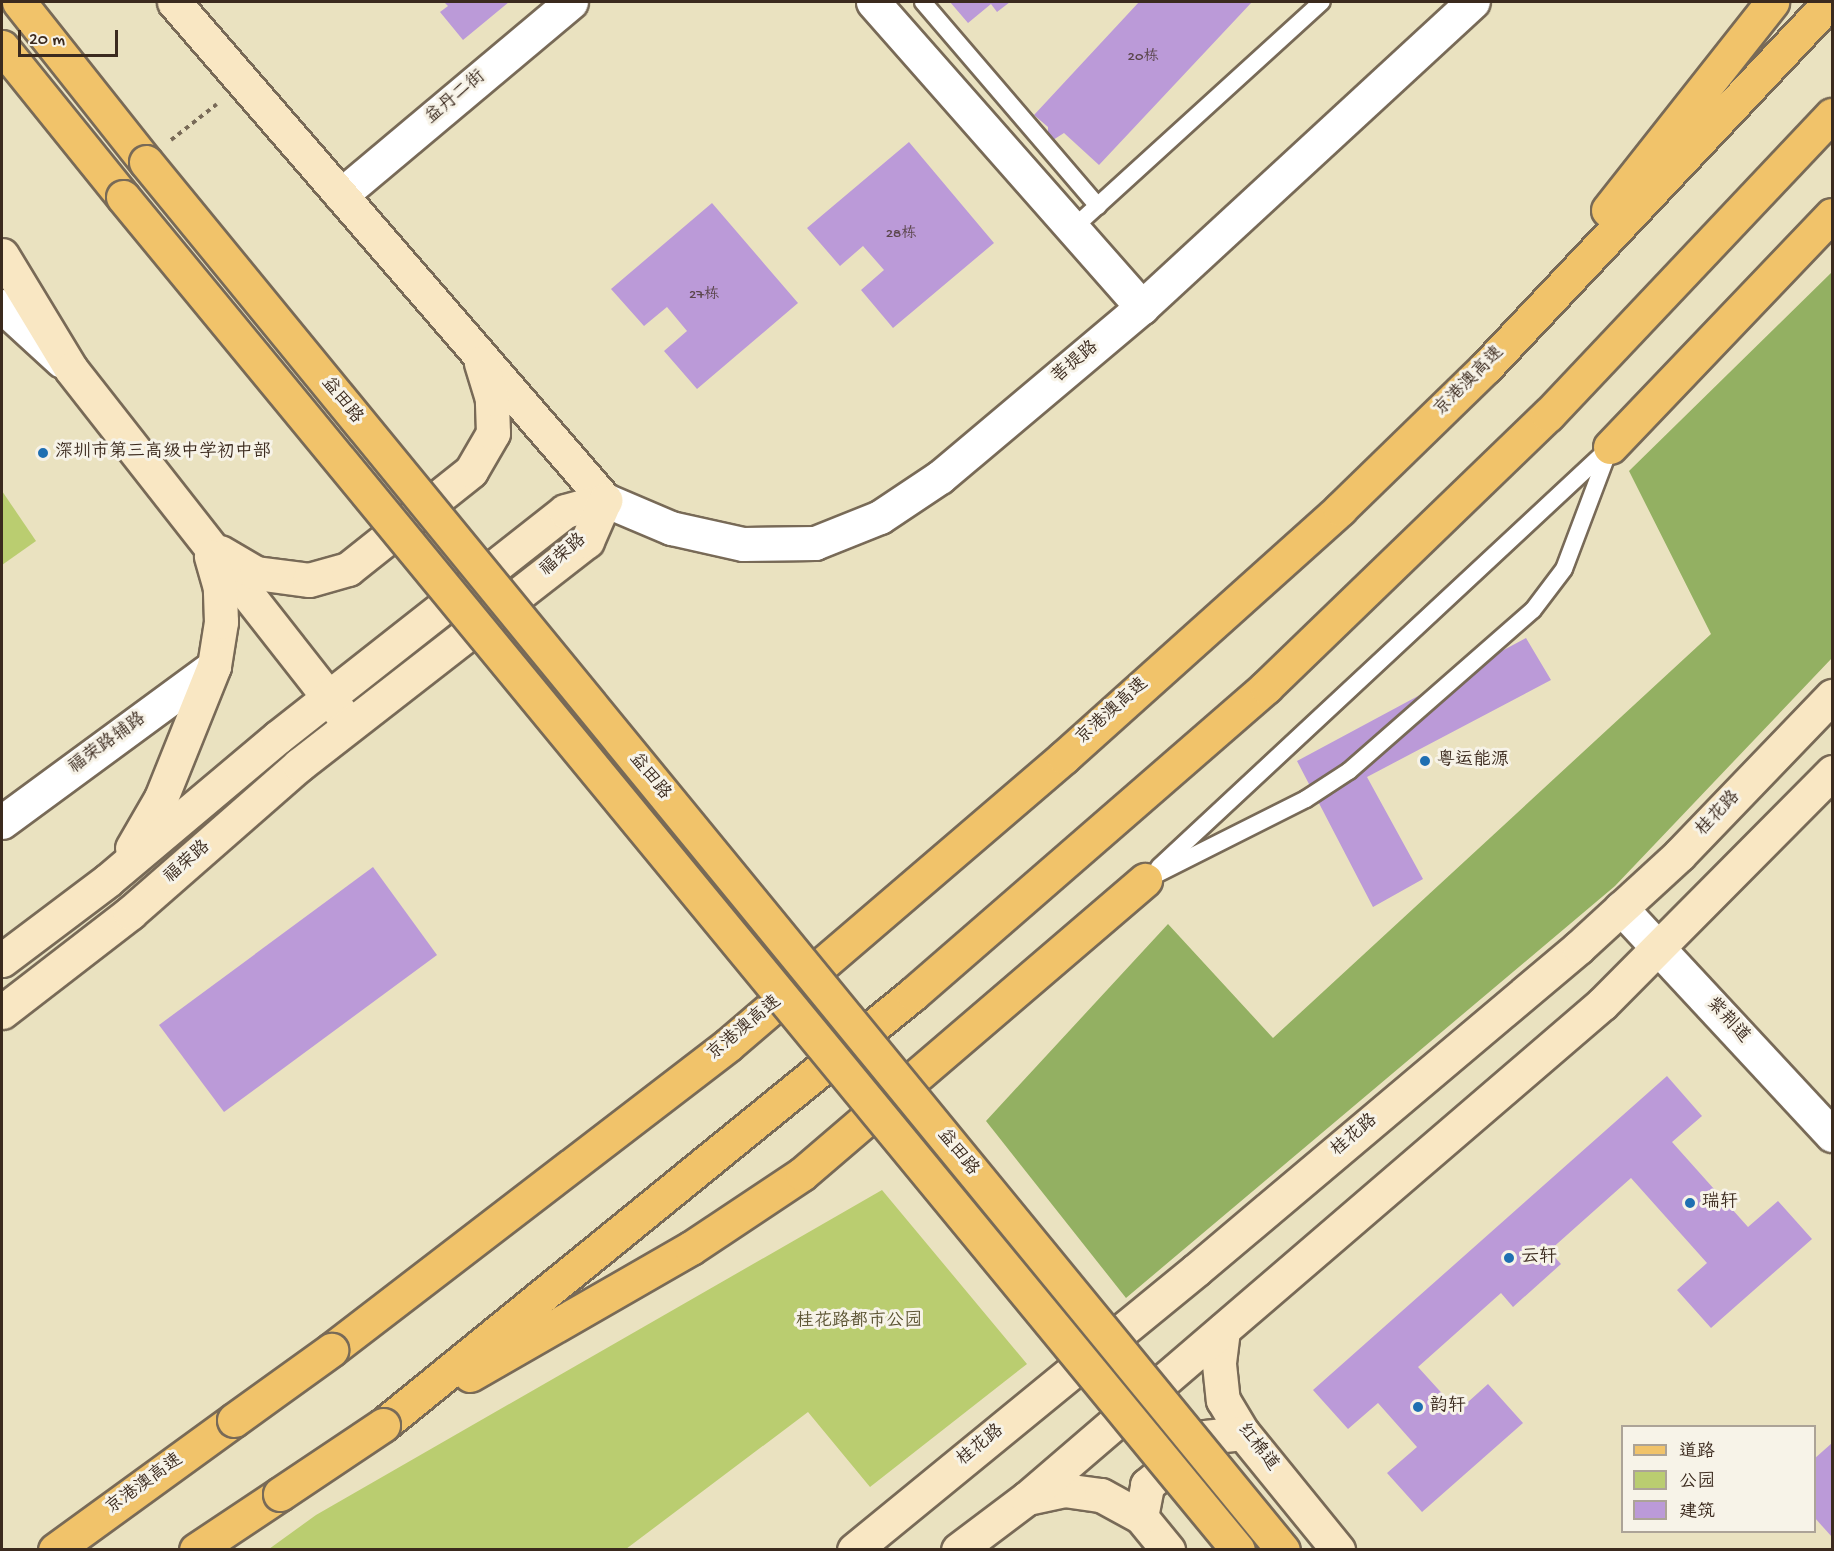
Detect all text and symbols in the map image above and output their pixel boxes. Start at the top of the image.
scale bar [21,18,122,56]
text: 20 m [29,30,65,51]
house number: 20栋 [1128,49,1158,67]
street label: 益丹二街 [421,67,491,129]
house number: 28栋 [886,226,916,244]
house number: 27栋 [689,287,719,305]
street label: 菩提路 [1048,337,1104,389]
street label: 京港澳高速 [1431,343,1509,421]
street label: 益田路 [316,373,366,429]
place label: 深圳市第三高级中学初中部 [55,442,271,464]
marker: 深圳市第三高级中学初中部 [36,446,50,460]
street label: 福荣路 [537,530,591,582]
street label: 京港澳高速 [1072,674,1154,750]
street label: 福荣路辅路 [65,709,151,779]
street label: 益田路 [624,749,674,805]
place label: 粤运能源 [1437,750,1509,772]
marker: 粤运能源 [1418,754,1432,768]
street label: 桂花路 [1692,787,1746,841]
street label: 福荣路 [161,837,215,889]
street label: 京港澳高速 [704,992,786,1066]
street label: 紫荆道 [1701,994,1753,1048]
street label: 桂花路 [1327,1110,1383,1162]
street label: 益田路 [932,1125,982,1181]
place label: 瑞轩 [1702,1192,1738,1214]
marker: 瑞轩 [1683,1196,1697,1210]
place label: 云轩 [1521,1247,1557,1269]
marker: 云轩 [1502,1251,1516,1265]
park label: 桂花路都市公园 [796,1311,922,1333]
place label: 韵轩 [1430,1396,1466,1418]
marker: 韵轩 [1411,1400,1425,1414]
street label: 红棉道 [1232,1420,1282,1476]
street label: 桂花路 [953,1421,1009,1471]
legend [1621,1425,1816,1533]
text: 道路 [1679,1442,1715,1463]
street label: 京港澳高速 [102,1450,188,1520]
text: 公园 [1679,1472,1715,1493]
text: 建筑 [1679,1502,1715,1523]

